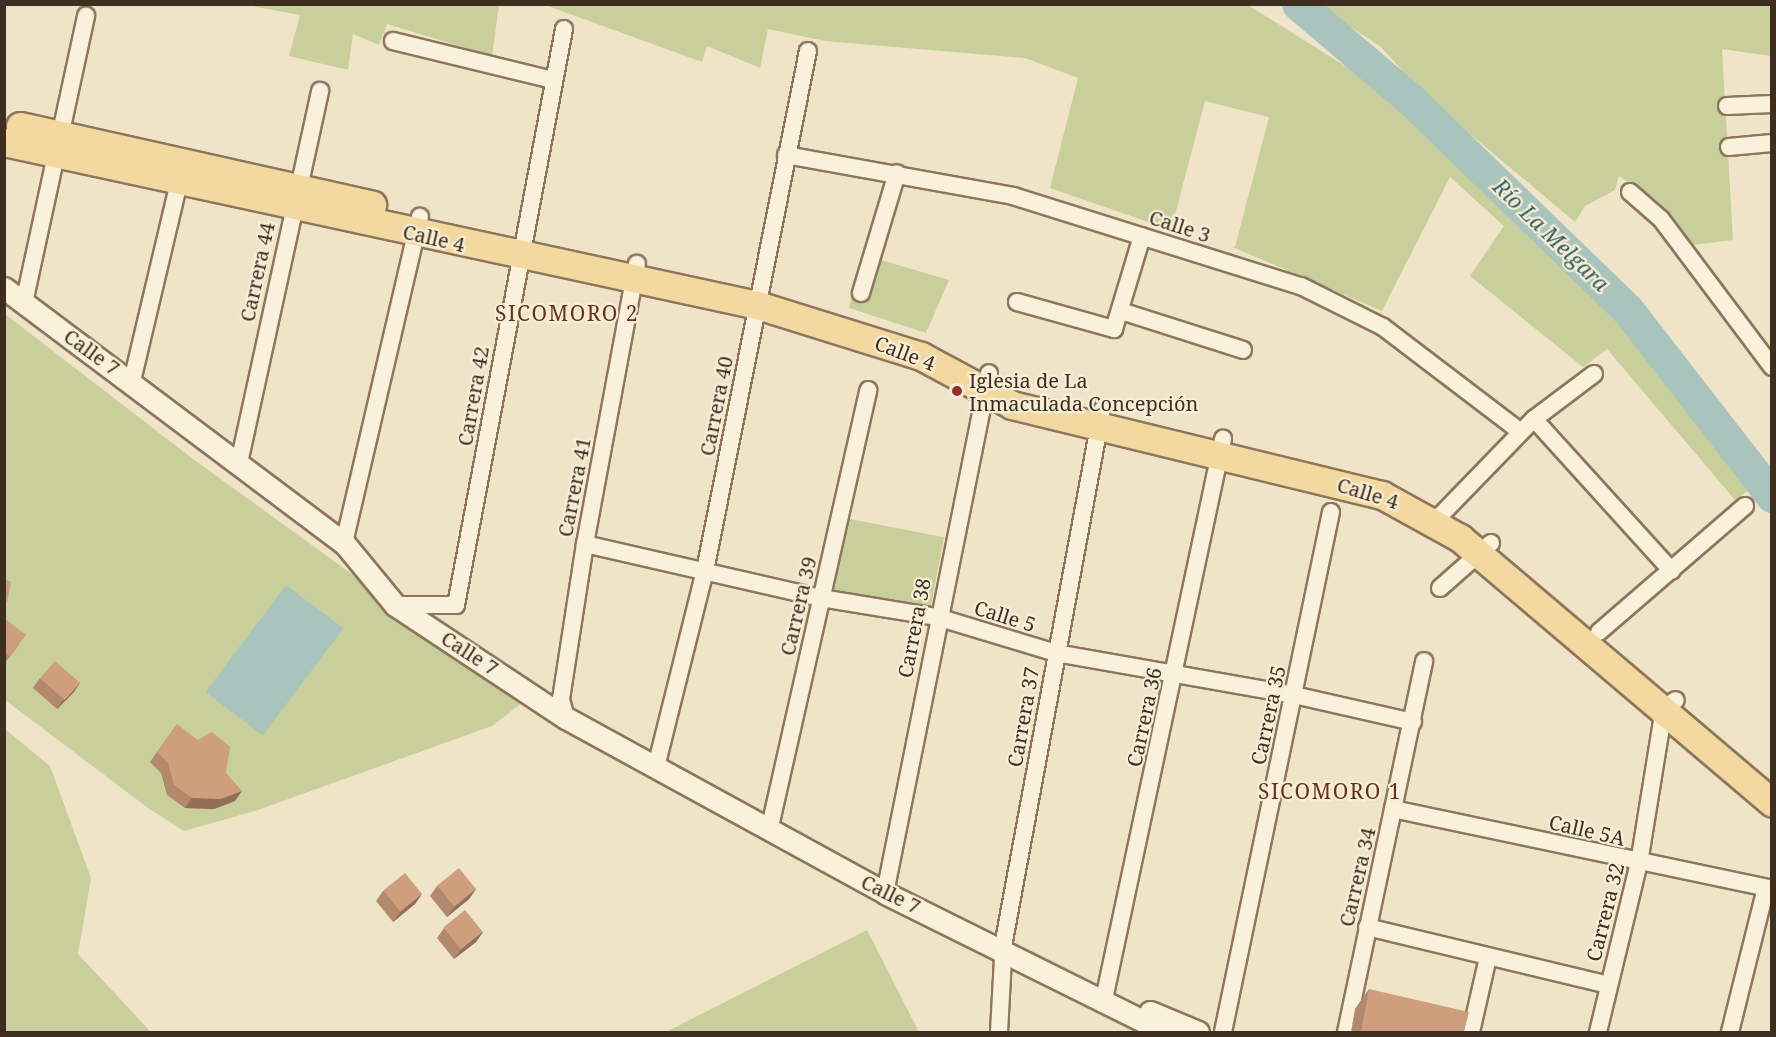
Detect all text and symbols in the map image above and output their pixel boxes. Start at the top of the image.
water label: Río La Melgara [1488,174,1614,296]
street label: Calle 3 [1146,205,1214,247]
street label: Calle 4 [401,219,467,257]
street label: Carrera 44 [235,220,279,324]
district label: SICOMORO 2 [495,300,639,326]
street label: Calle 7 [59,324,125,380]
street label: Calle 4 [871,331,939,375]
street label: Carrera 42 [452,344,494,448]
street label: Carrera 40 [695,354,737,458]
place label: Iglesia de La Inmaculada Concepción [969,368,1198,415]
marker: Iglesia de La Inmaculada Concepción [950,384,964,398]
street label: Carrera 41 [553,435,595,539]
street label: Calle 4 [1334,472,1402,514]
street label: Carrera 39 [775,554,821,658]
street label: Carrera 38 [893,576,935,680]
street label: Calle 5 [971,595,1039,637]
street label: Calle 7 [437,626,503,680]
street label: Carrera 35 [1246,663,1290,767]
street label: Carrera 37 [1002,665,1044,769]
street label: Carrera 36 [1122,665,1166,769]
district label: SICOMORO 1 [1258,778,1402,804]
street label: Calle 5A [1547,810,1627,850]
street label: Carrera 34 [1334,825,1380,929]
street label: Carrera 32 [1581,860,1629,964]
street label: Calle 7 [857,869,925,919]

